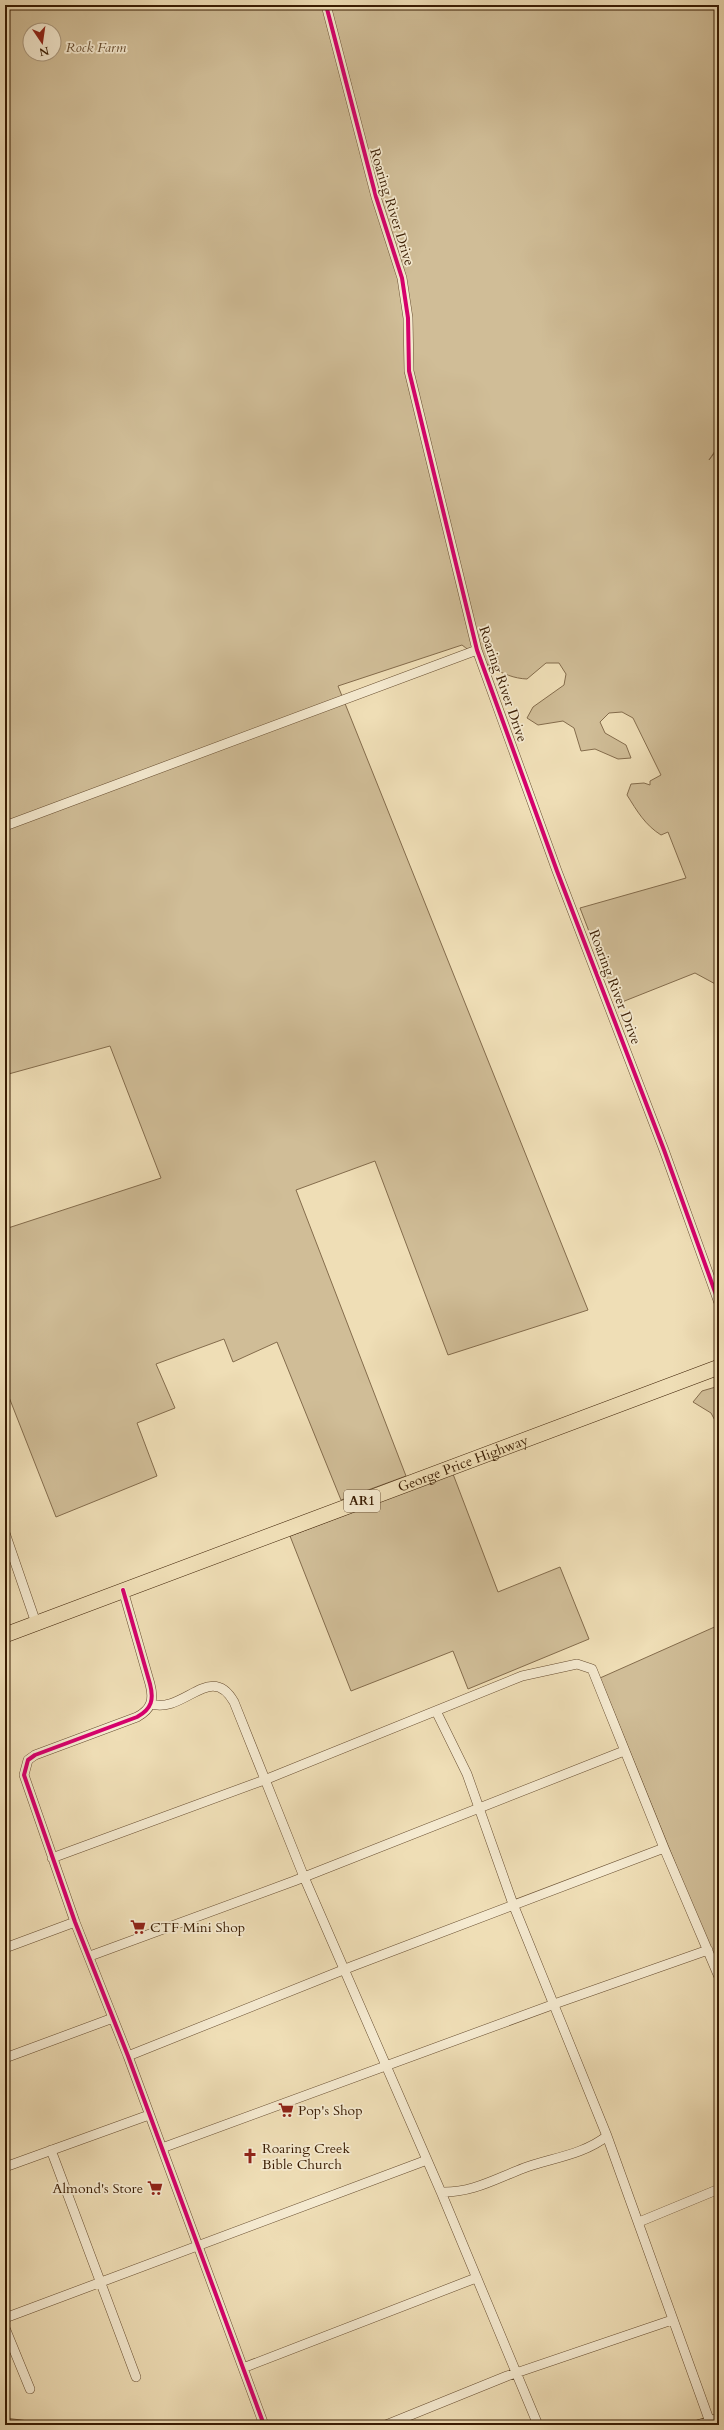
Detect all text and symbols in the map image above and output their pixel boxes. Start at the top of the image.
north arrow [22,22,62,62]
park label: Rock Farm [66,38,127,57]
text: N [37,43,50,60]
street label: Roaring River Drive [365,146,419,268]
street label: Roaring River Drive [474,623,532,745]
street label: Roaring River Drive [584,927,646,1047]
street label: George Price Highway [395,1430,531,1496]
road number: AR1 [344,1490,380,1512]
supermarket icon: CTF Mini Shop [129,1918,147,1936]
place label: CTF Mini Shop [150,1918,245,1937]
supermarket icon: Pop's Shop [277,2101,295,2119]
place label: Pop's Shop [298,2101,363,2120]
place label: Roaring Creek Bible Church [262,2139,350,2174]
church icon: Roaring Creek Bible Church [241,2147,259,2165]
place label: Almond's Store [53,2179,143,2198]
supermarket icon: Almond's Store [146,2179,164,2197]

